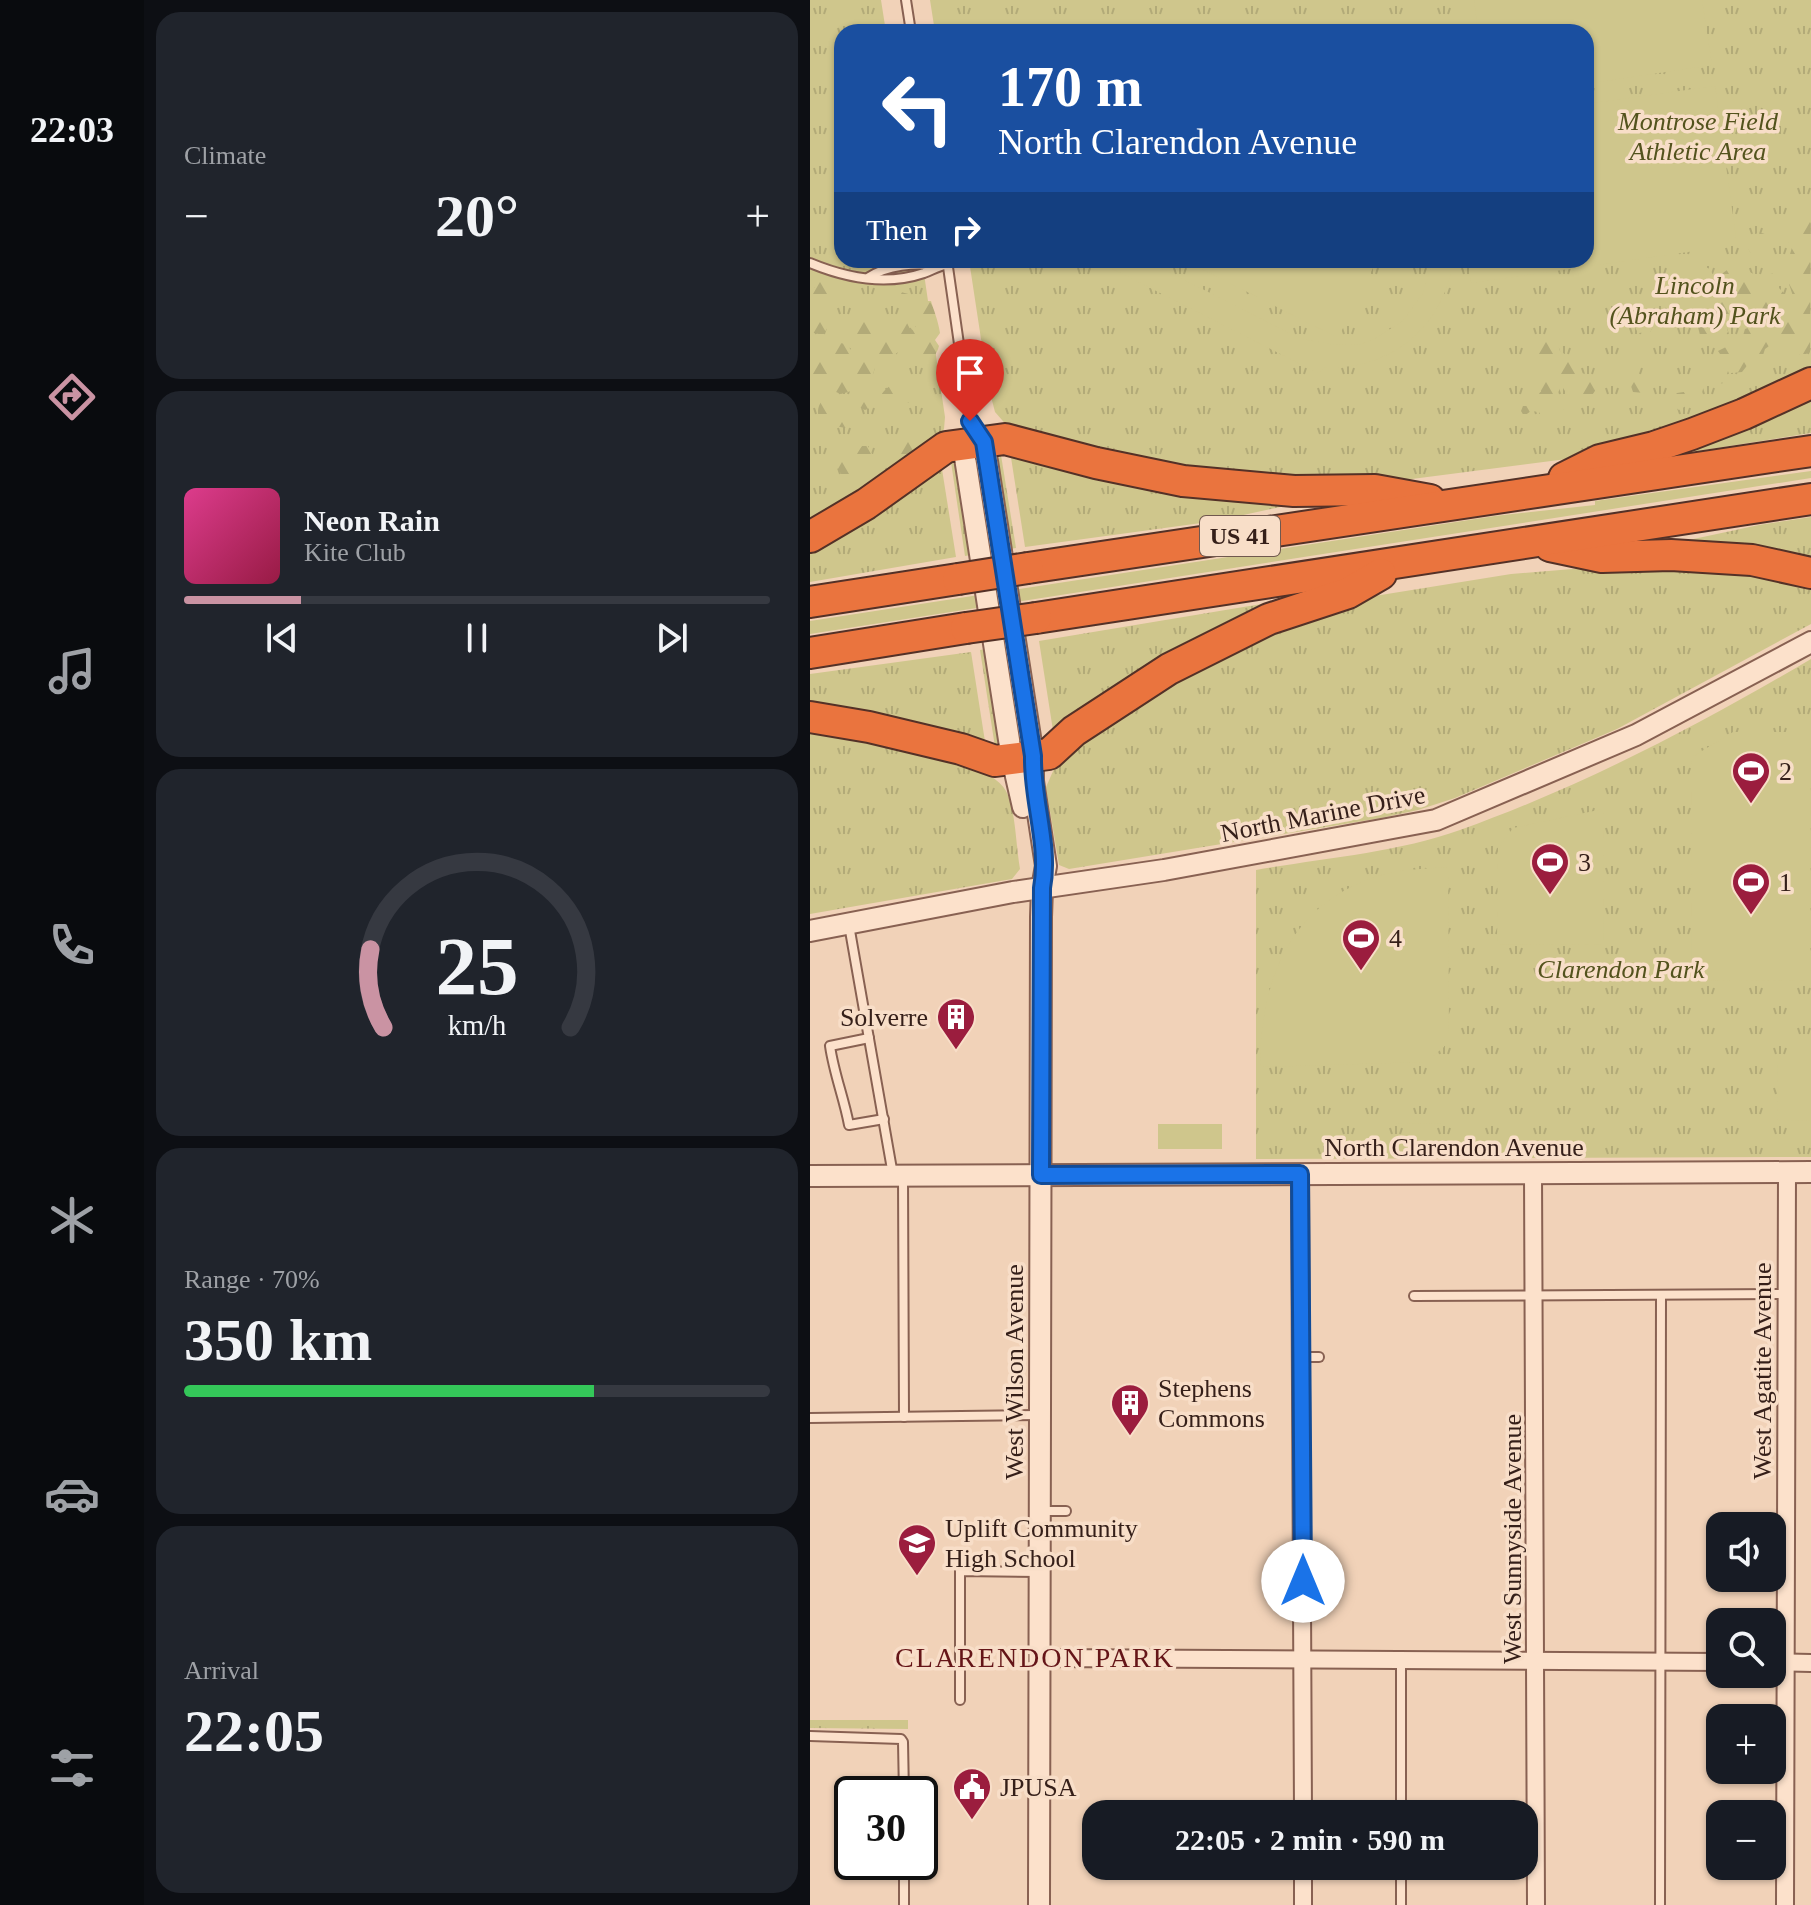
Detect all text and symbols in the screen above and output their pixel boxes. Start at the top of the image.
icon: left [866,56,970,160]
text: 170 m [998,56,1143,118]
park label: Montrose Field Athletic Area [1617,107,1779,166]
text: 22:03 [30,110,114,150]
text: North Clarendon Avenue [998,122,1357,162]
text: Climate [184,141,266,170]
text: 20° [435,183,519,249]
text: − [184,192,209,241]
text: + [745,192,770,241]
icon: right [944,208,988,252]
text: Then [866,213,928,246]
park label: Lincoln (Abraham) Park [1609,271,1781,330]
pin [936,339,1004,421]
icon: arrive [948,351,992,395]
icon: directions [44,369,100,425]
text: Neon Rain [304,504,440,537]
road number: US 41 [1200,516,1280,556]
text: Kite Club [304,538,406,567]
icon: previous [260,616,304,660]
icon: pause [455,616,499,660]
icon: next [650,616,694,660]
icon: music [44,643,100,699]
sports icon: 2 [1730,750,1772,805]
place label: 2 [1779,757,1792,786]
street label: North Marine Drive [1218,780,1428,848]
sports icon: 3 [1529,841,1571,896]
place label: 3 [1578,848,1591,877]
sports icon: 1 [1730,861,1772,916]
place label: 1 [1779,868,1792,897]
icon: phone [44,917,100,973]
sports icon: 4 [1340,917,1382,972]
text: 25 [435,920,519,1012]
place label: 4 [1389,924,1402,953]
park label: Clarendon Park [1537,955,1705,984]
building icon: Solverre [935,996,977,1051]
place label: Solverre [840,1003,928,1032]
text: km/h [448,1011,506,1042]
street label: North Clarendon Avenue [1324,1133,1584,1162]
icon: climate [44,1192,100,1248]
street label: West Agatite Avenue [1748,1263,1777,1479]
street label: West Wilson Avenue [1000,1264,1029,1480]
text: Range · 70% [184,1265,320,1294]
text: 350 km [184,1307,372,1373]
place label: Stephens Commons [1158,1374,1265,1433]
building icon: Stephens Commons [1109,1382,1151,1437]
street label: West Sunnyside Avenue [1498,1414,1527,1664]
icon: car [44,1466,100,1522]
map controls [1706,1512,1786,1880]
button: sound [1706,1512,1786,1592]
place label: Uplift Community High School [945,1514,1138,1573]
school or university icon: Uplift Community High School [896,1522,938,1577]
position arrow [1261,1539,1345,1623]
button: search [1706,1608,1786,1688]
district label: CLARENDON PARK [895,1642,1175,1673]
text: Arrival [184,1656,259,1685]
text: 22:05 [184,1698,324,1764]
button: + [1706,1704,1786,1784]
icon: filters [44,1740,100,1796]
public building icon: JPUSA [951,1766,993,1821]
place label: JPUSA [1000,1773,1077,1802]
speed limit sign: 30 [834,1776,938,1880]
button: − [1706,1800,1786,1880]
text: 22:05 · 2 min · 590 m [1175,1823,1445,1856]

